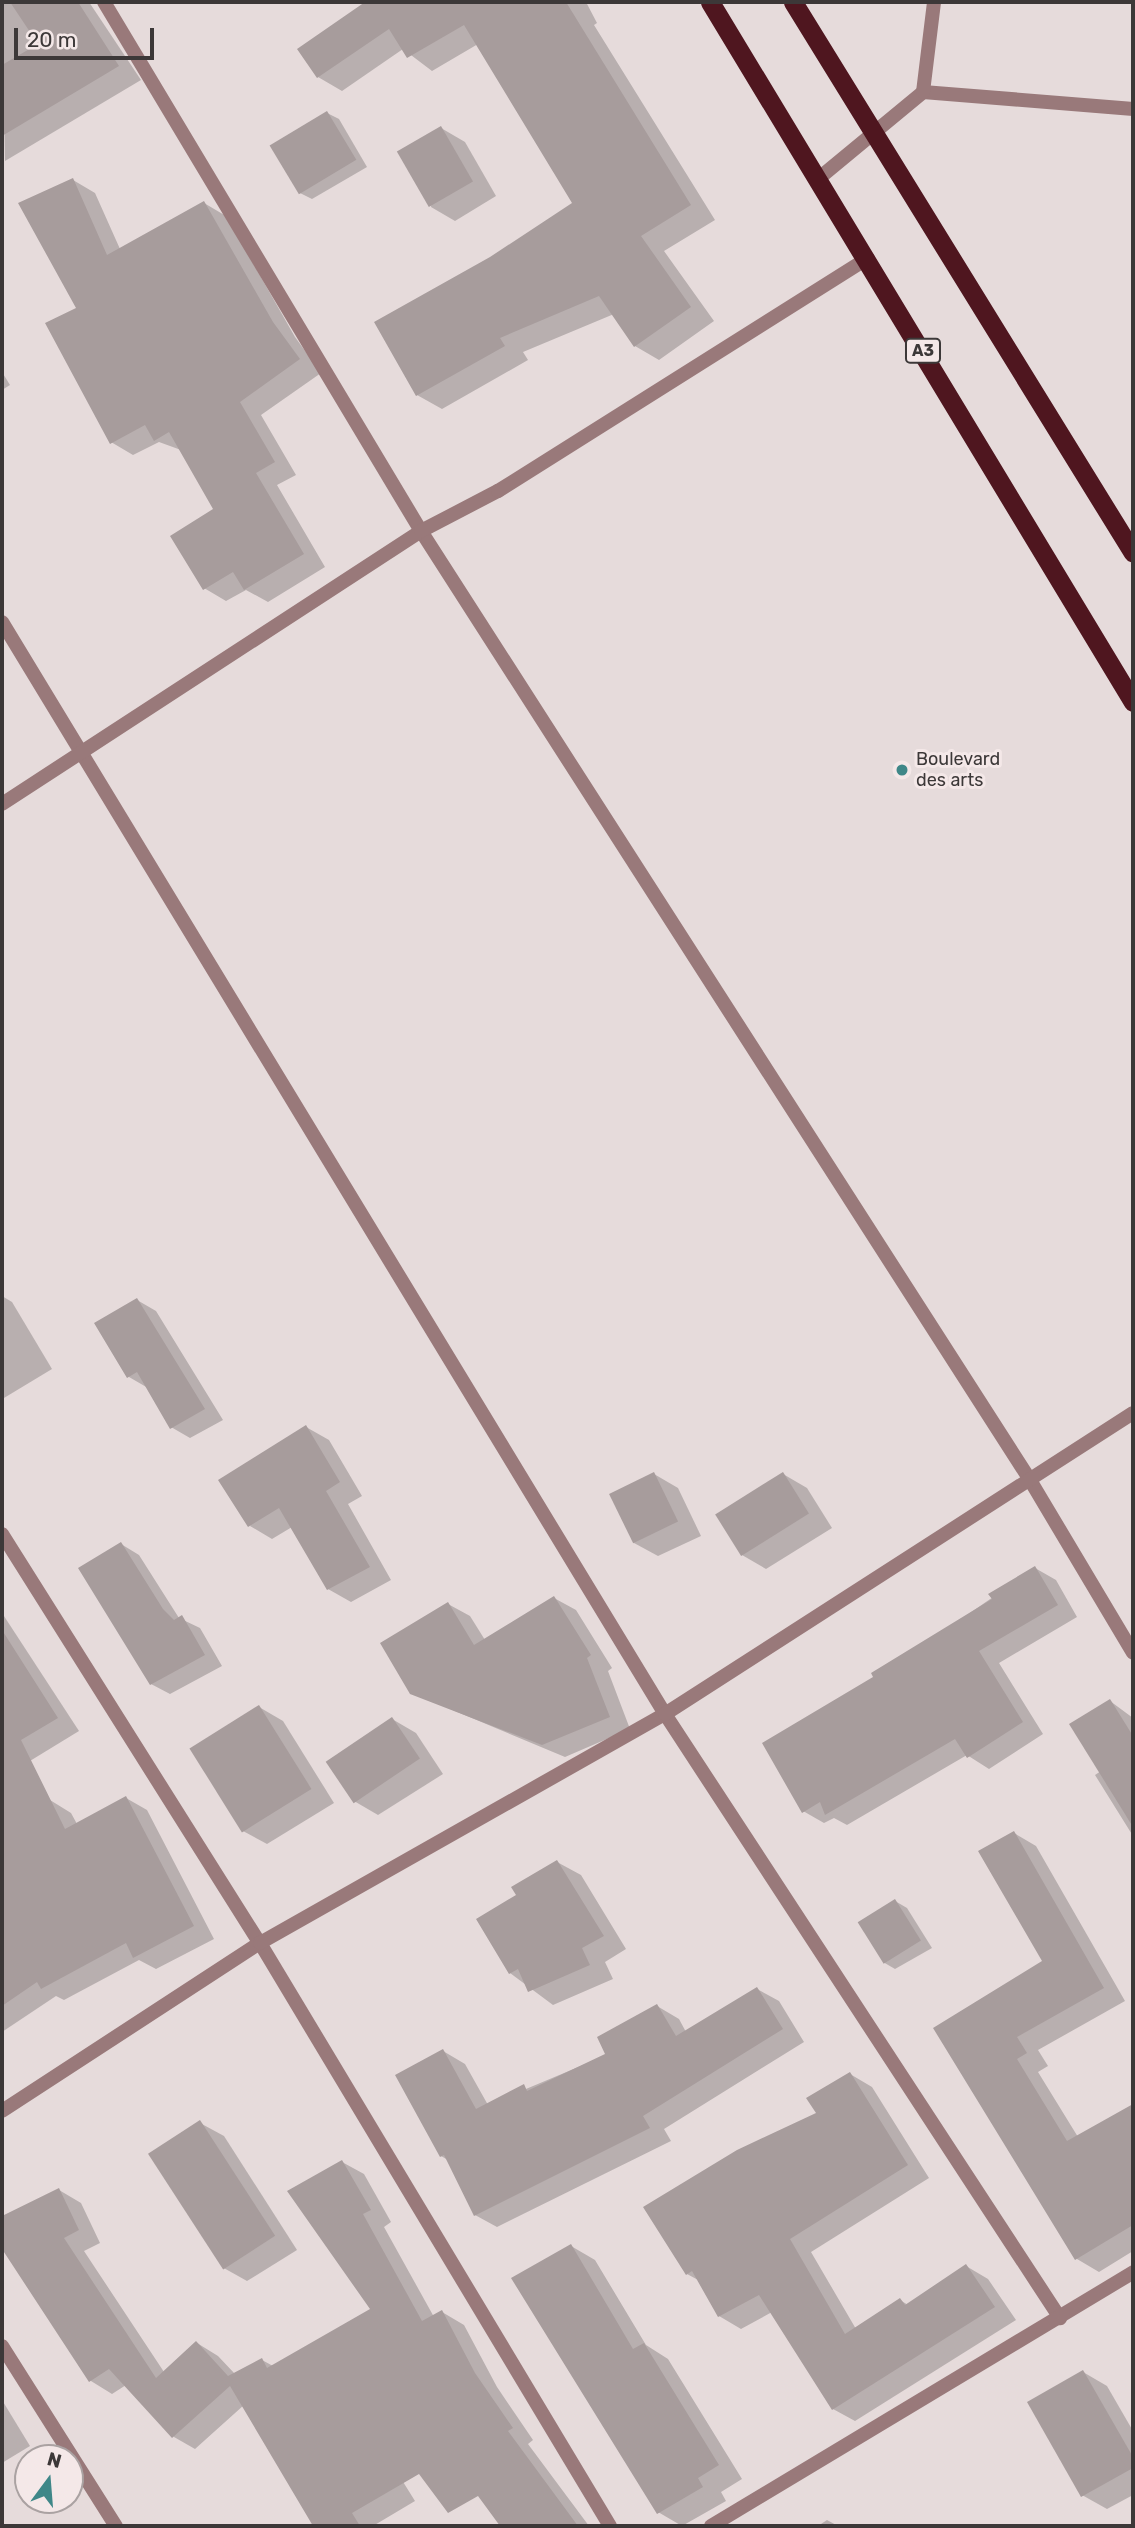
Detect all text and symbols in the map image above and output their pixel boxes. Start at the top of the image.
scale bar [18,14,158,58]
text: 20 m [27,27,76,52]
road number: A3 [904,338,942,364]
place label: Boulevard des arts [916,749,1000,792]
marker: Boulevard des arts [894,762,910,778]
north arrow [14,2444,84,2514]
text: N [45,2447,64,2473]

